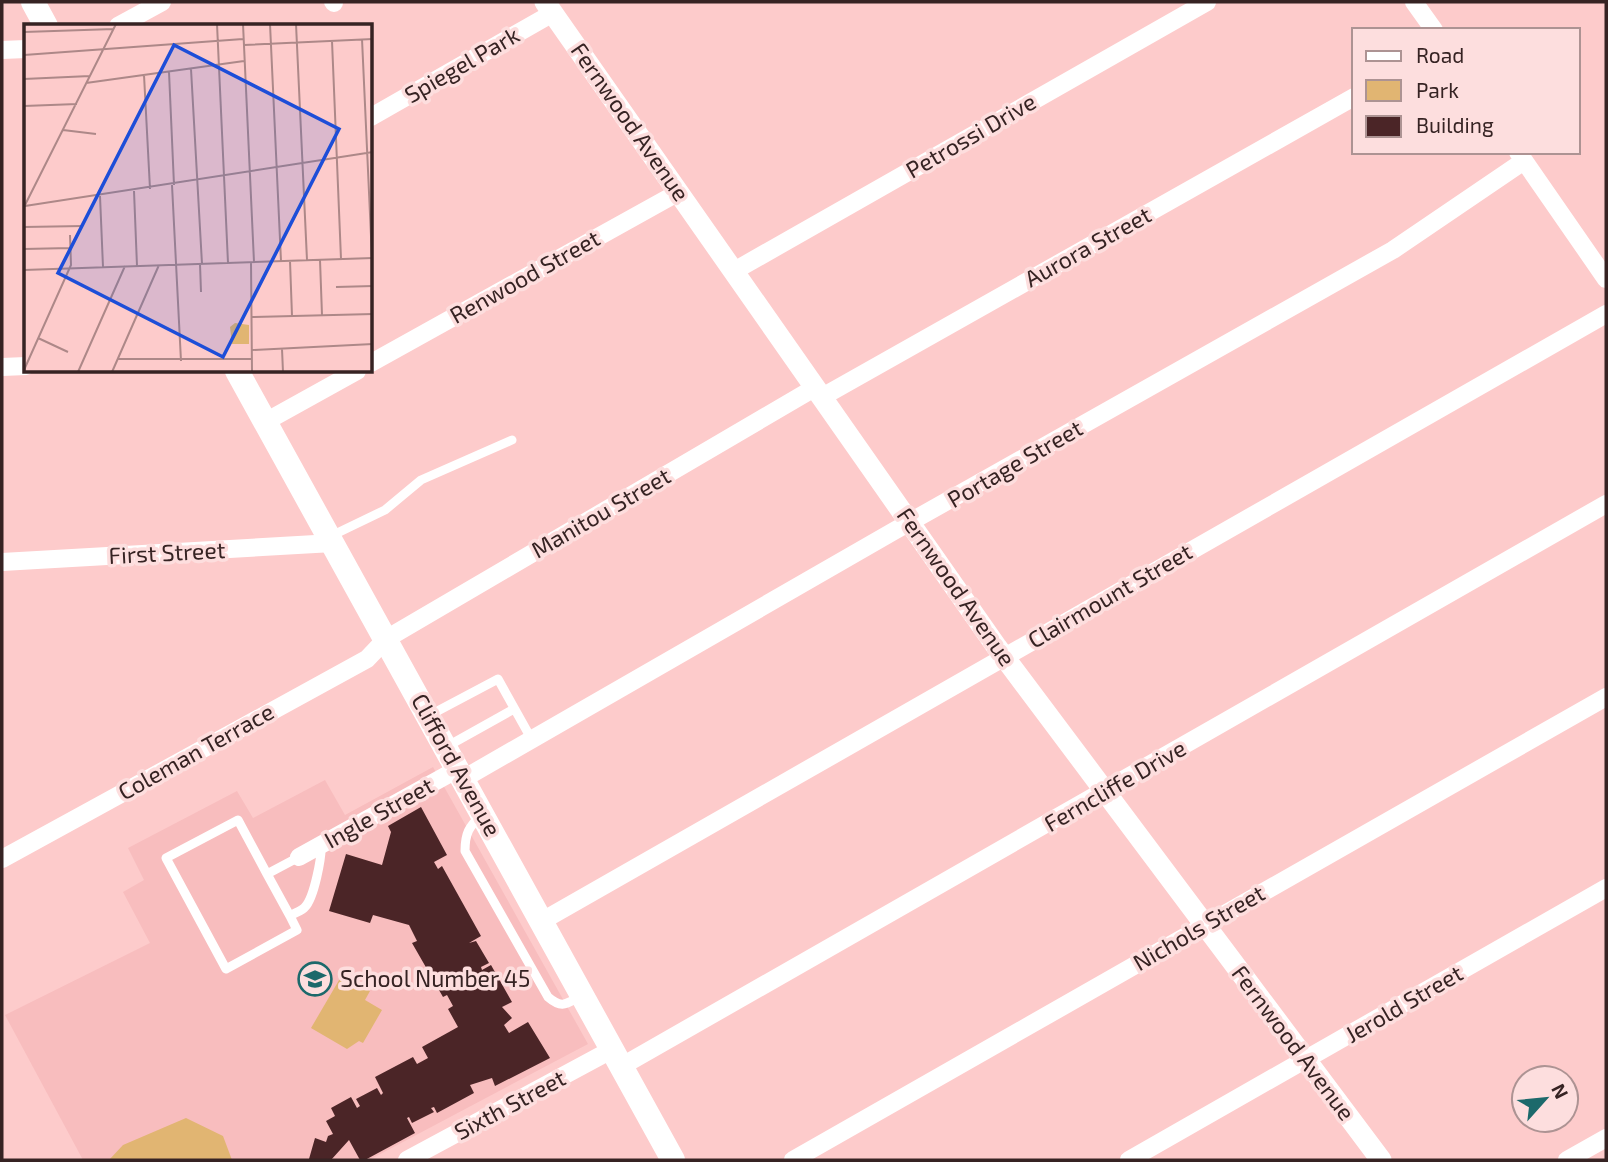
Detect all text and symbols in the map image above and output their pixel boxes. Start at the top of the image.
street label: Spiegel Park [399,20,524,108]
inset map [24,24,373,373]
legend [1352,28,1580,154]
street label: Fernwood Avenue [566,37,696,206]
text: Road [1416,42,1464,67]
text: Park [1416,77,1459,102]
street label: Petrossi Drive [901,87,1040,184]
text: Building [1416,112,1494,137]
street label: Aurora Street [1019,200,1156,292]
street label: Renwood Street [445,223,605,329]
street label: Portage Street [942,413,1087,513]
street label: Manitou Street [526,461,675,563]
street label: Fernwood Avenue [892,502,1022,671]
street label: First Street [108,535,226,569]
street label: Clairmount Street [1022,537,1197,654]
street label: Clifford Avenue [406,688,508,841]
street label: Coleman Terrace [113,697,278,805]
street label: Ferncliffe Drive [1039,733,1190,837]
street label: Ingle Street [319,771,438,854]
street label: Nichols Street [1128,878,1269,976]
street label: Jerold Street [1340,958,1468,1048]
street label: Fernwood Avenue [1226,959,1361,1125]
school or university icon: School Number 45 [296,960,334,998]
place label: School Number 45 [340,964,530,992]
street label: Sixth Street [449,1063,570,1145]
north arrow [1510,1064,1580,1134]
text: N [1547,1080,1574,1102]

